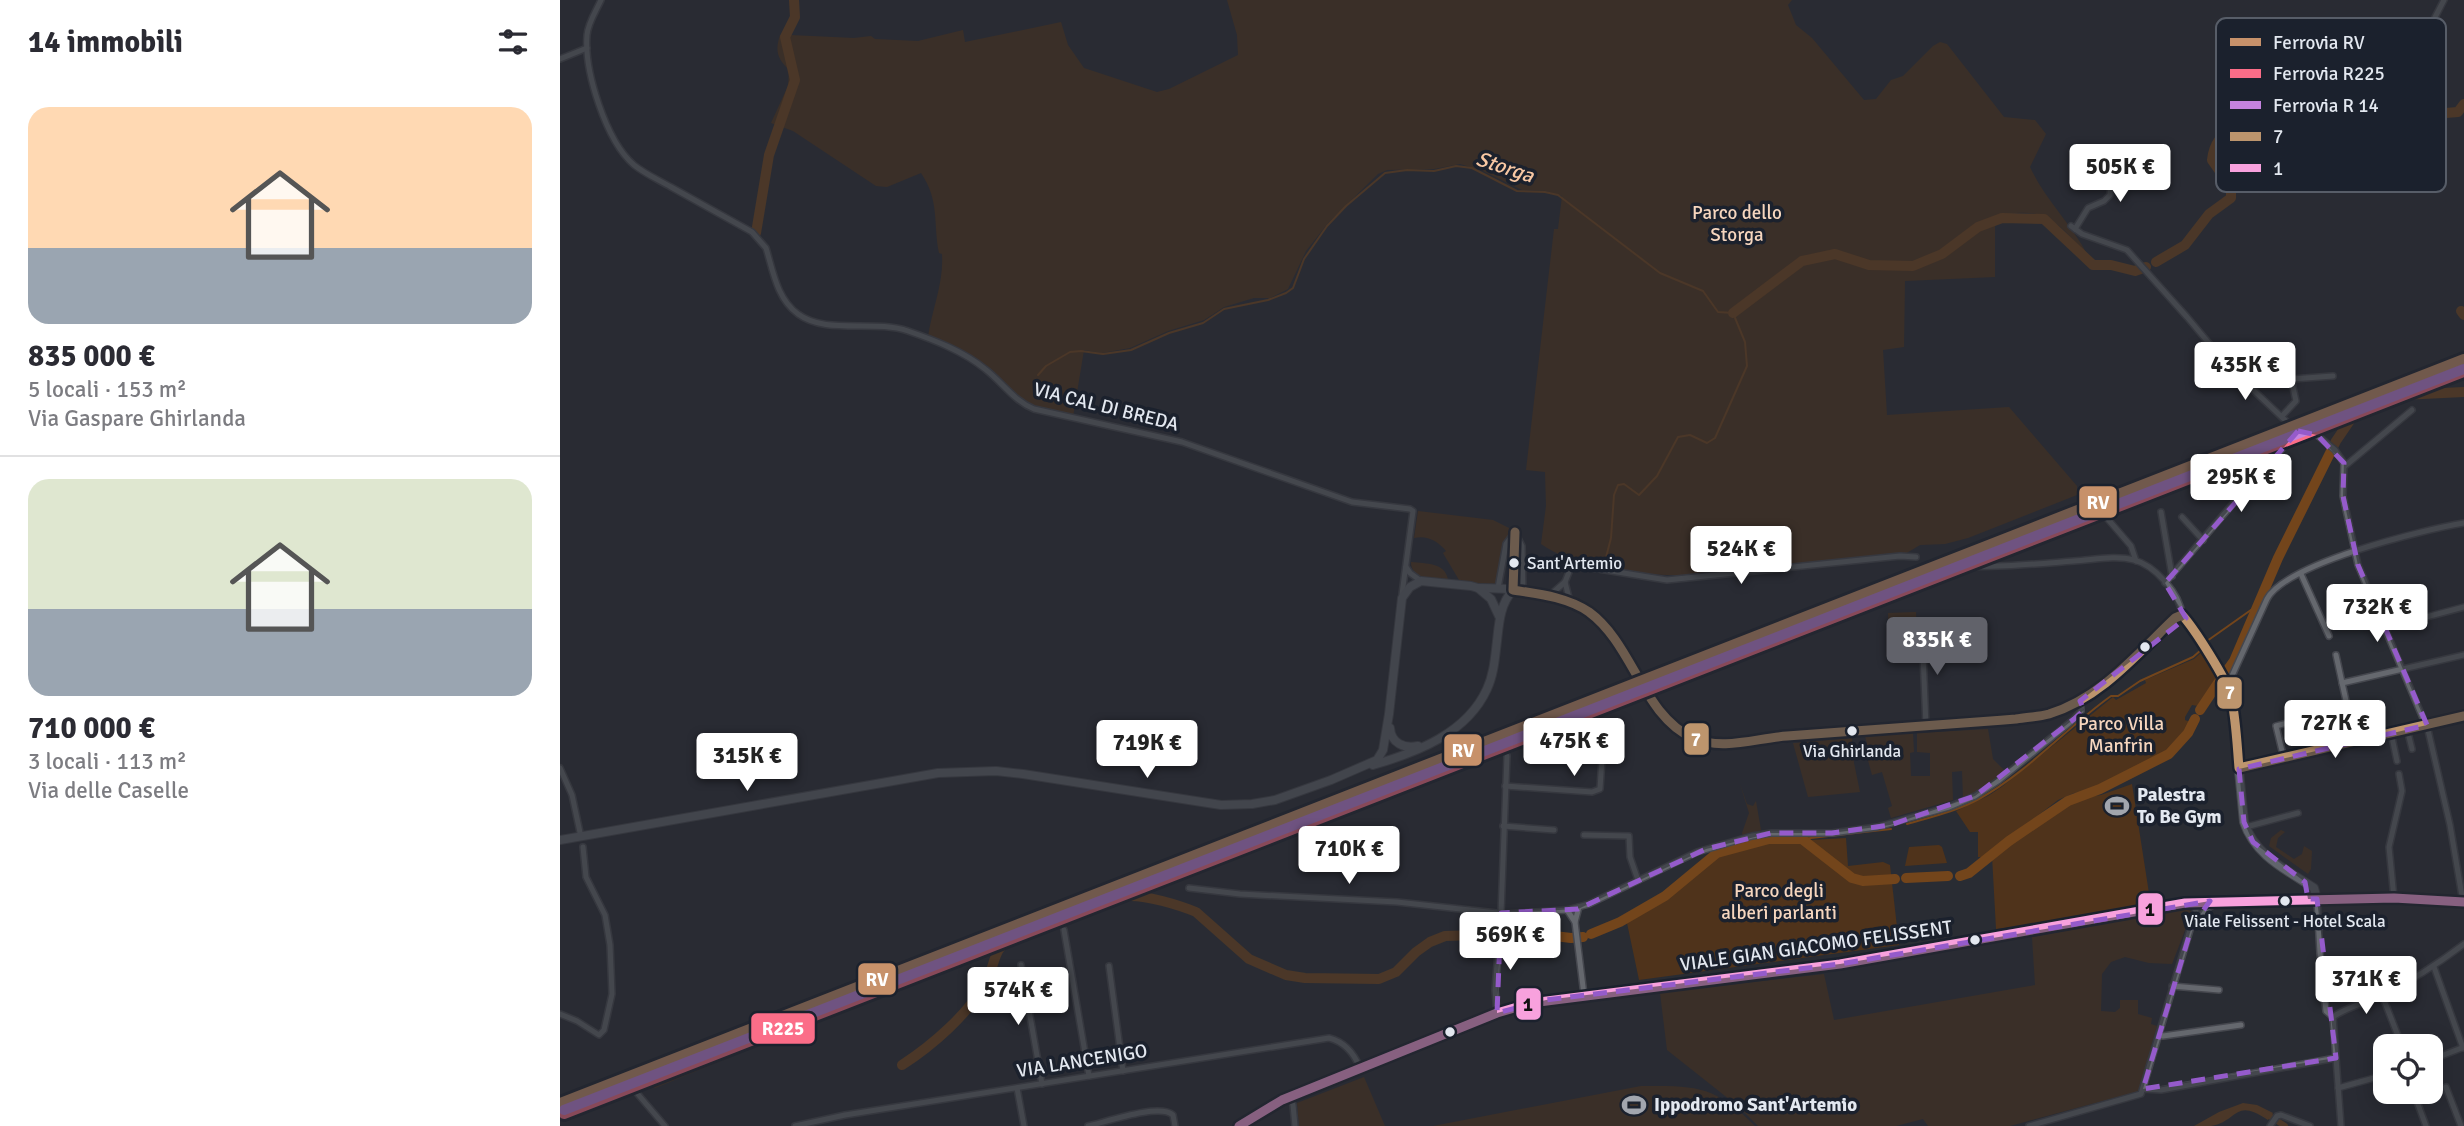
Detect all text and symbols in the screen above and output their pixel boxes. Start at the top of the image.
legend [2216,18,2446,192]
icon: filters [494,23,532,61]
text: 14 immobili [28,24,183,61]
text: Ferrovia RV [2273,31,2365,55]
text: Ferrovia R225 [2273,62,2385,86]
text: Ferrovia R 14 [2273,94,2379,118]
text: 7 [2273,125,2283,149]
pin: 505K € [2063,144,2177,204]
water label: Storga [1473,146,1538,189]
icon: home [217,152,343,278]
text: 505K € [2085,152,2155,181]
text: 1 [2273,157,2283,181]
park label: Parco dello Storga [1692,201,1782,247]
text: 835 000 € [28,338,155,375]
pin: 435K € [2188,342,2302,402]
text: 435K € [2210,350,2280,379]
text: 5 locali · 153 m² [28,375,187,404]
street label: VIA CAL DI BREDA [1031,377,1181,437]
text: Via Gaspare Ghirlanda [28,404,246,433]
pin: 295K € [2184,454,2298,514]
text: 295K € [2206,462,2276,491]
line badge: RV [2078,485,2118,519]
text: RV [2087,491,2110,515]
icon: home [217,524,343,650]
pin: 524K € [1684,526,1798,586]
text: 524K € [1706,534,1776,563]
place label: Sant'Artemio [1527,553,1622,574]
marker: Sant'Artemio [1507,556,1521,570]
pin: 732K € [2320,584,2434,644]
text: 732K € [2342,592,2412,621]
pin: 835K € [1880,618,1994,677]
text: 835K € [1902,625,1972,654]
unlabelled marker [2138,640,2152,654]
line badge: 7 [2216,676,2243,710]
text: 7 [2225,681,2235,705]
pin: 727K € [2278,700,2392,760]
text: 727K € [2300,708,2370,737]
text: 710 000 € [28,710,155,747]
park label: Parco Villa Manfrin [2078,712,2164,758]
pin: 475K € [1517,718,1631,778]
pin: 719K € [1090,720,1204,780]
line badge: 7 [1683,722,1710,756]
marker: Via Ghirlanda [1845,724,1859,738]
text: 475K € [1539,726,1609,755]
text: 719K € [1112,728,1182,757]
text: 7 [1691,728,1701,752]
line badge: RV [1443,733,1483,767]
pin: 315K € [690,734,804,793]
text: RV [1452,739,1475,763]
text: 315K € [712,741,782,770]
place label: Via Ghirlanda [1803,741,1901,762]
text: 3 locali · 113 m² [28,747,187,776]
text: Via delle Caselle [28,776,189,805]
place label: Palestra To Be Gym [2137,783,2222,829]
sports icon: Palestra To Be Gym [2103,792,2131,820]
pin: 710K € [1292,826,1406,886]
text: 710K € [1314,834,1384,863]
park label: Parco degli alberi parlanti [1721,879,1837,925]
line badge: 1 [2137,892,2164,926]
marker: Viale Felissent - Hotel Scala [2278,894,2292,908]
text: 1 [2145,898,2155,922]
place label: Viale Felissent - Hotel Scala [2184,911,2386,932]
pin: 569K € [1453,912,1567,972]
street label: VIALE GIAN GIACOMO FELISSENT [1678,915,1954,977]
text: 569K € [1475,920,1545,949]
unlabelled marker [1968,933,1982,947]
pin: 371K € [2309,956,2423,1016]
line badge: RV [857,962,897,996]
text: 371K € [2331,964,2401,993]
text: RV [866,968,889,992]
pin: 574K € [961,968,1075,1027]
text: 574K € [983,975,1053,1004]
line badge: 1 [1515,987,1542,1021]
text: 1 [1523,993,1533,1017]
line badge: R225 [750,1012,816,1045]
text: R225 [762,1017,804,1041]
unlabelled marker [1443,1025,1457,1039]
map controls [2373,1034,2443,1104]
button: locate [2373,1034,2443,1104]
street label: VIA LANCENIGO [1015,1039,1149,1083]
sports icon: Ippodromo Sant'Artemio [1620,1091,1648,1119]
place label: Ippodromo Sant'Artemio [1654,1093,1857,1117]

